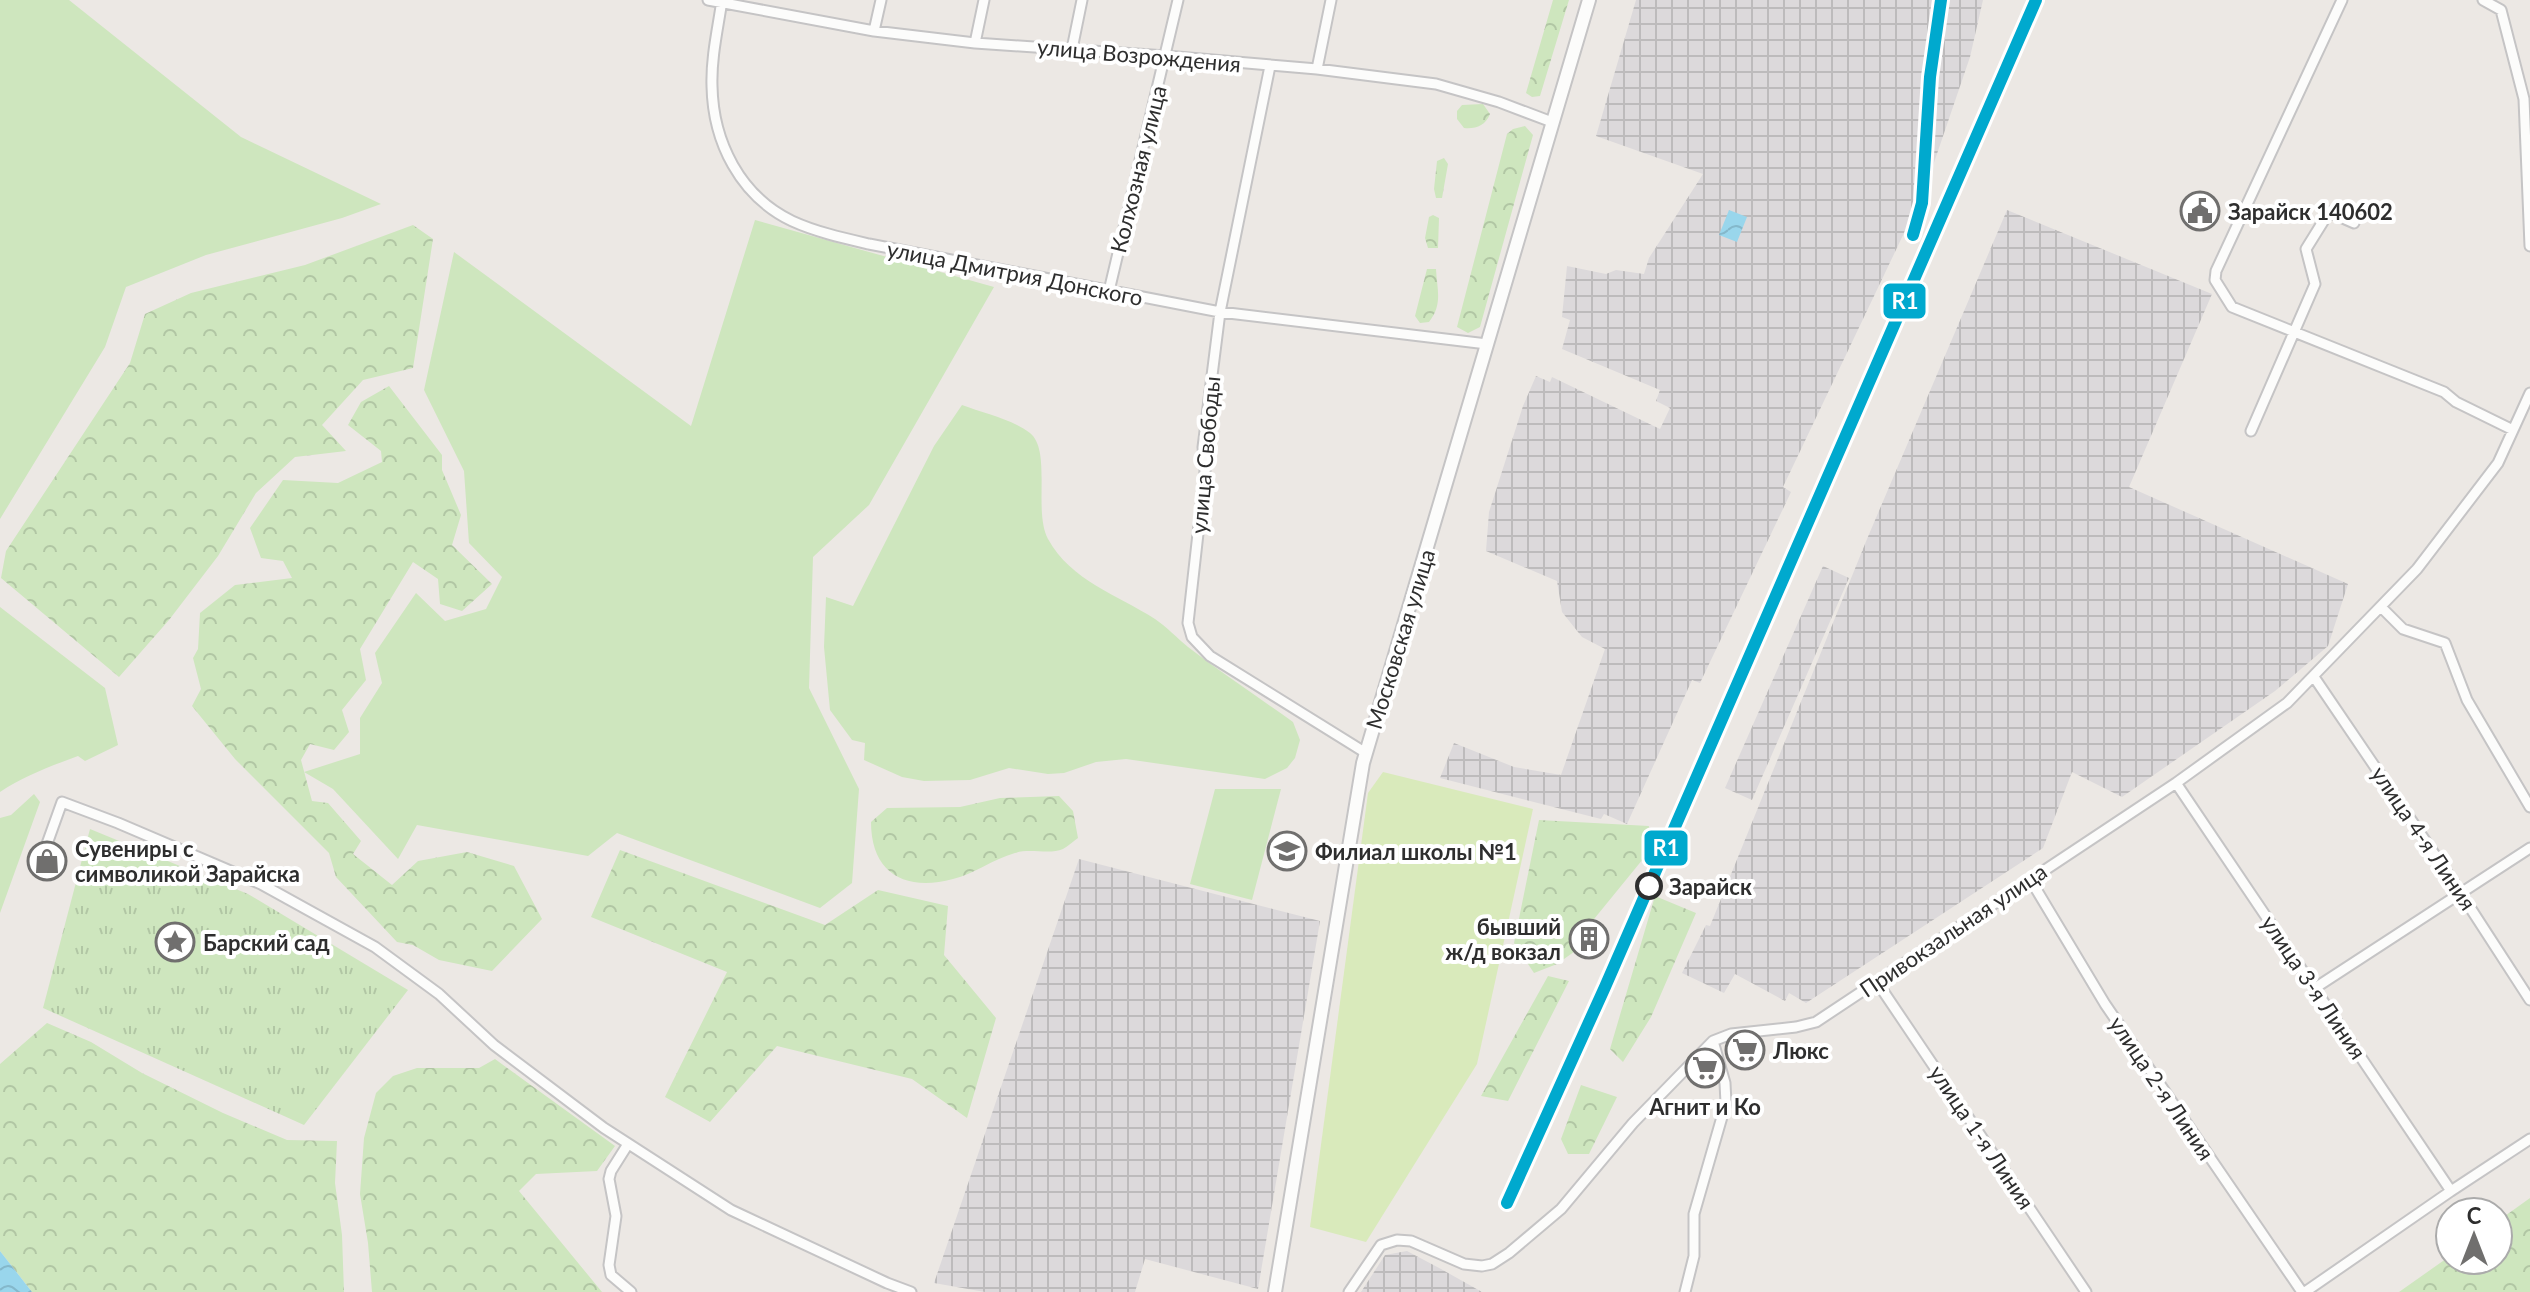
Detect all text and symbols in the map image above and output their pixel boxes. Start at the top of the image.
street label: улица Возрождения [1036,33,1242,77]
street label: Колхозная улица [1104,83,1172,255]
public building icon: Зарайск 140602 [2179,190,2221,232]
place label: Зарайск 140602 [2228,198,2393,225]
street label: улица Дмитрия Донского [885,235,1145,311]
line badge: R1 [1882,282,1927,320]
text: R1 [1892,287,1918,314]
street label: улица Свободы [1185,375,1225,535]
street label: Московская улица [1360,546,1440,732]
street label: улица 4-я Линия [2366,761,2482,915]
line badge: R1 [1643,829,1689,867]
school or university icon: Филиал школы №1 [1266,830,1308,872]
text: R1 [1653,834,1679,861]
place label: Сувениры с символикой Зарайска [75,835,300,887]
place label: Филиал школы №1 [1315,838,1517,865]
shop icon: Сувениры с символикой Зарайска [26,840,68,882]
street label: Привокзальная улица [1854,857,2052,1003]
marker: Зарайск [1636,873,1662,899]
place label: Зарайск [1669,873,1752,900]
street label: улица 3-я Линия [2256,910,2372,1064]
place label: бывший ж/д вокзал [1445,913,1561,965]
building icon: бывший ж/д вокзал [1568,918,1610,960]
place icon: Барский сад [154,921,196,963]
place label: Барский сад [203,929,330,956]
street label: улица 2-я Линия [2104,1011,2220,1165]
supermarket icon: Люкс [1724,1029,1766,1071]
place label: Люкс [1772,1037,1829,1064]
supermarket icon: Агнит и Ко [1684,1047,1726,1089]
street label: улица 1-я Линия [1924,1060,2040,1214]
place label: Агнит и Ко [1648,1093,1761,1120]
north arrow [2434,1196,2514,1276]
text: С [2467,1202,2482,1229]

